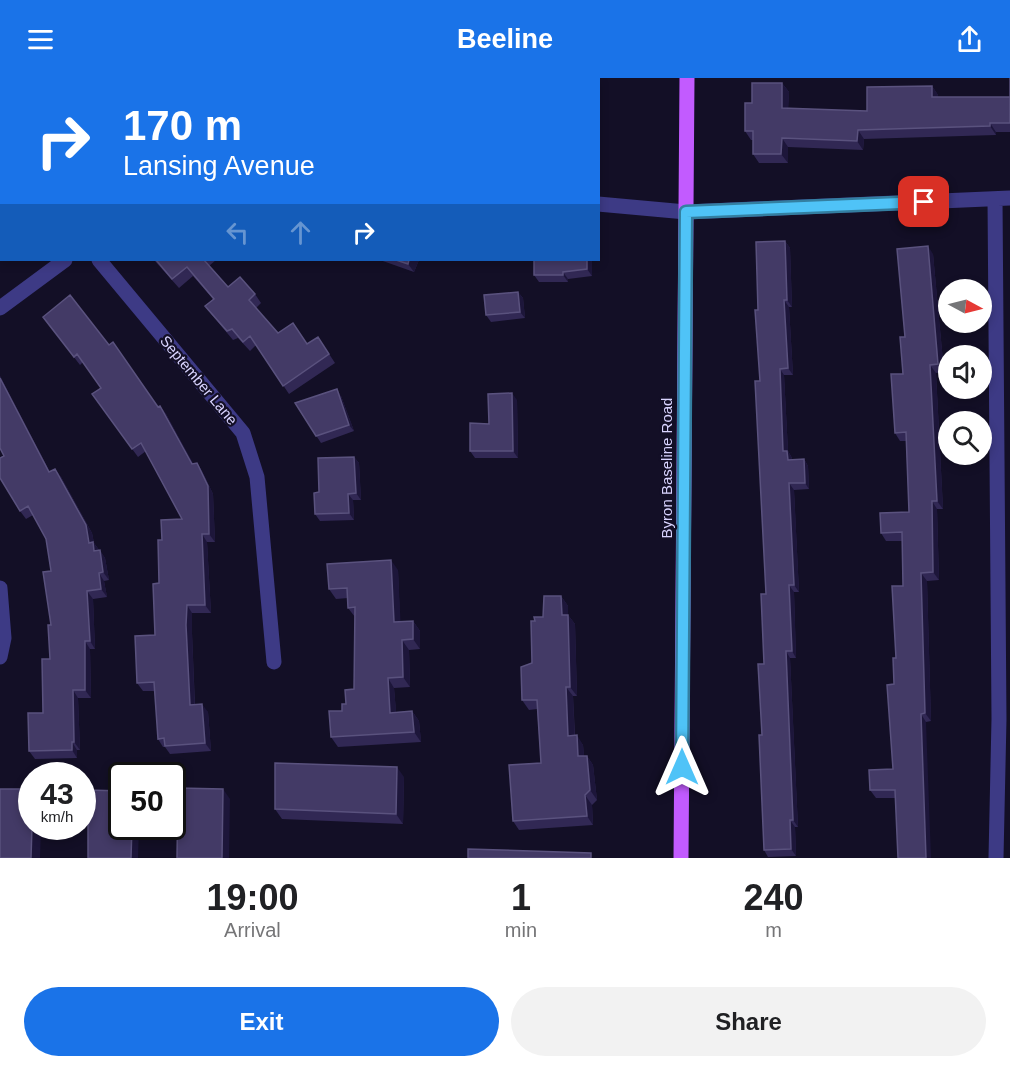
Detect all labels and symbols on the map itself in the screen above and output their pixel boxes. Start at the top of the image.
pin [898,176,949,227]
north arrow [938,279,992,333]
street label: September Lane [157,332,241,428]
street label: Byron Baseline Road [658,398,675,538]
position arrow [650,735,714,799]
speed limit sign: 50 [108,762,186,840]

